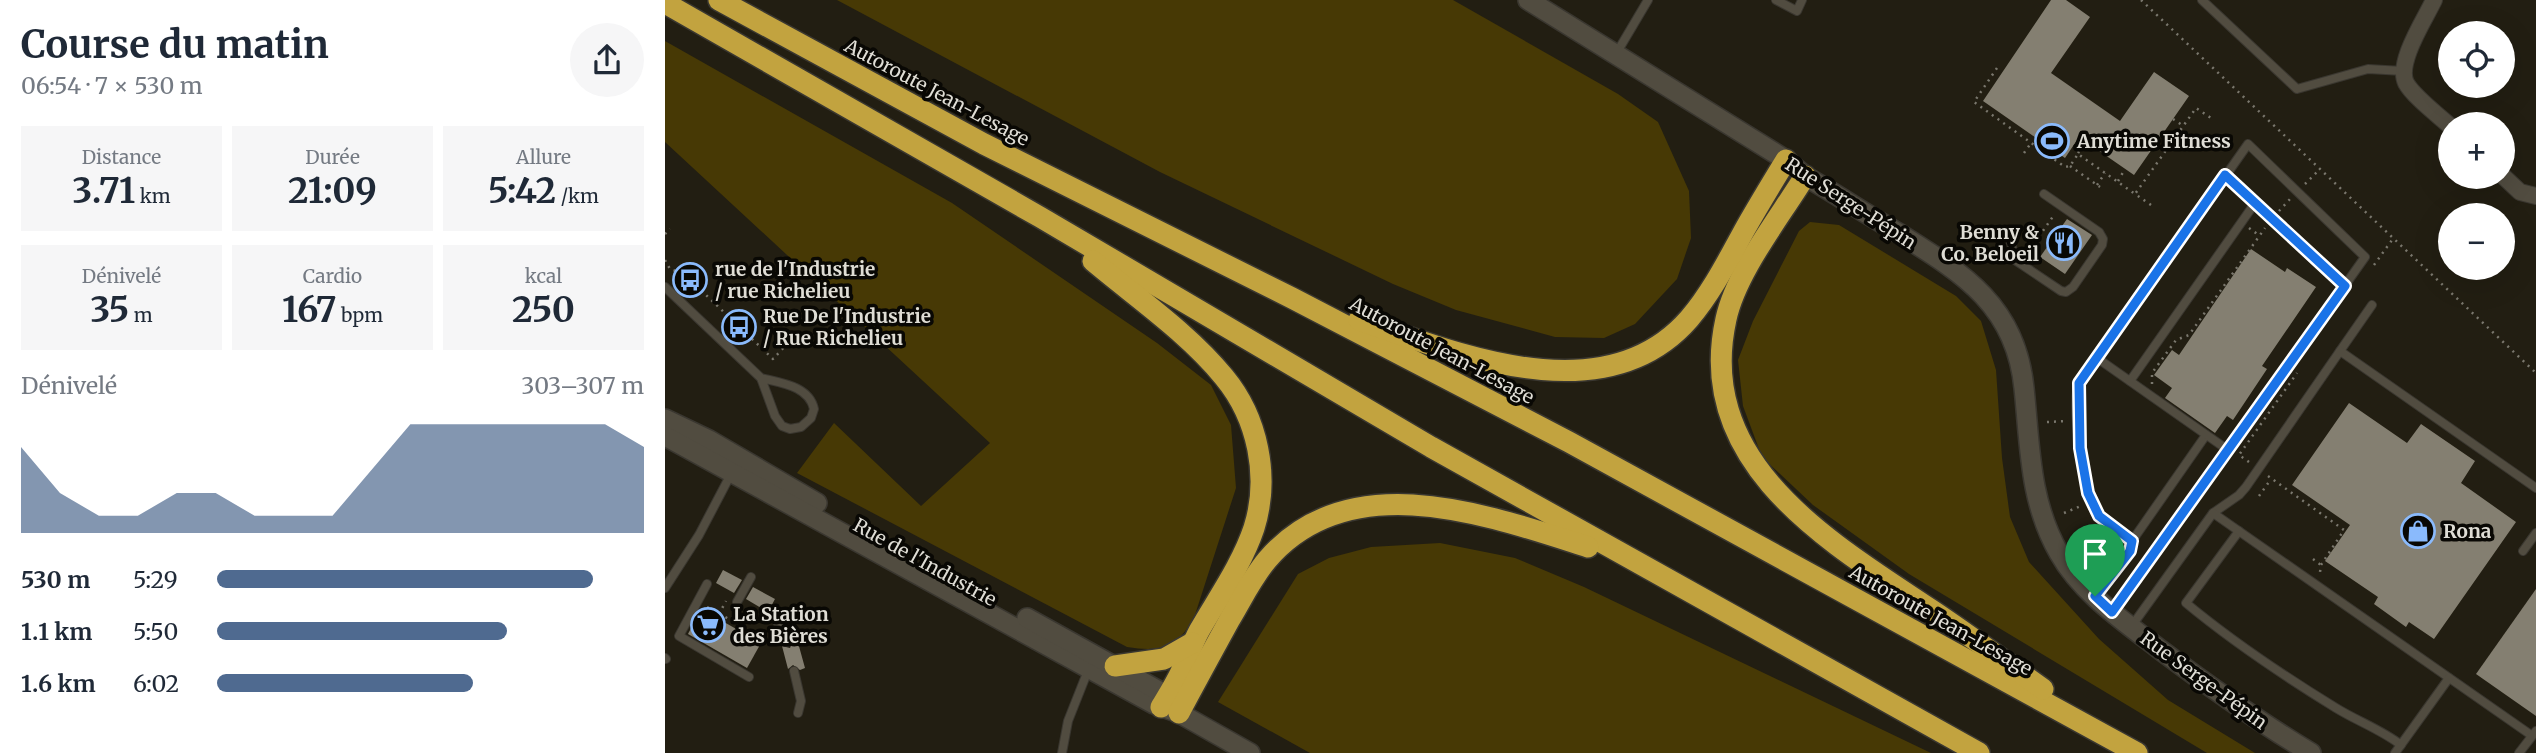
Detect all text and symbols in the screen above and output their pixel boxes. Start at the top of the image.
text: Course du matin [21,21,329,68]
map controls [2438,21,2515,280]
button: locate [2438,21,2515,98]
button: share [570,23,644,97]
street label: Autoroute Jean-Lesage [840,33,1033,151]
text: 06:54 · 7 × 530 m [21,71,203,100]
button: + [2438,112,2515,189]
sports icon: Anytime Fitness [2033,122,2071,160]
place label: Anytime Fitness [2076,129,2231,153]
text: Distance [82,145,161,169]
text: Durée [305,145,360,169]
text: Allure [516,145,571,169]
street label: Rue Serge-Pépin [1781,152,1921,254]
text: 3.71 [72,169,135,213]
text: 21:09 [288,169,377,213]
text: 5:42 [488,169,556,213]
text: km [135,184,171,208]
text: /km [556,184,599,208]
button: − [2438,203,2515,280]
place label: Benny & Co. Beloeil [1941,220,2039,266]
restaurant icon: Benny & Co. Beloeil [2045,224,2083,262]
place label: rue de l'Industrie / rue Richelieu [715,257,875,303]
bus stop icon: rue de l'Industrie / rue Richelieu [671,261,709,299]
text: Dénivelé [82,264,161,288]
text: Cardio [303,264,362,288]
text: kcal [525,264,562,288]
text: 35 [90,288,129,332]
text: 167 [282,288,337,332]
text: 250 [512,288,575,332]
street label: Autoroute Jean-Lesage [1345,291,1538,409]
text: m [129,303,153,327]
text: bpm [337,303,383,327]
place label: Rue De l'Industrie / Rue Richelieu [763,304,931,350]
bus stop icon: Rue De l'Industrie / Rue Richelieu [720,308,758,346]
text: Dénivelé [21,371,117,400]
text: 303–307 m [521,371,644,400]
shop icon: Rona [2399,512,2437,550]
street label: Rue de l'Industrie [849,513,1001,611]
place label: Rona [2443,519,2492,543]
pin [2065,524,2125,596]
icon: arrive [2076,535,2114,573]
street label: Autoroute Jean-Lesage [1844,559,2037,680]
text: 530 m [21,565,90,594]
text: 5:29 [133,565,178,594]
place label: La Station des Bières [733,602,829,648]
supermarket icon: La Station des Bières [689,606,727,644]
text: 1.1 km [21,617,92,646]
text: 5:50 [133,617,178,646]
street label: Rue Serge-Pépin [2136,626,2272,734]
text: 1.6 km [21,669,96,698]
text: 6:02 [133,669,179,698]

